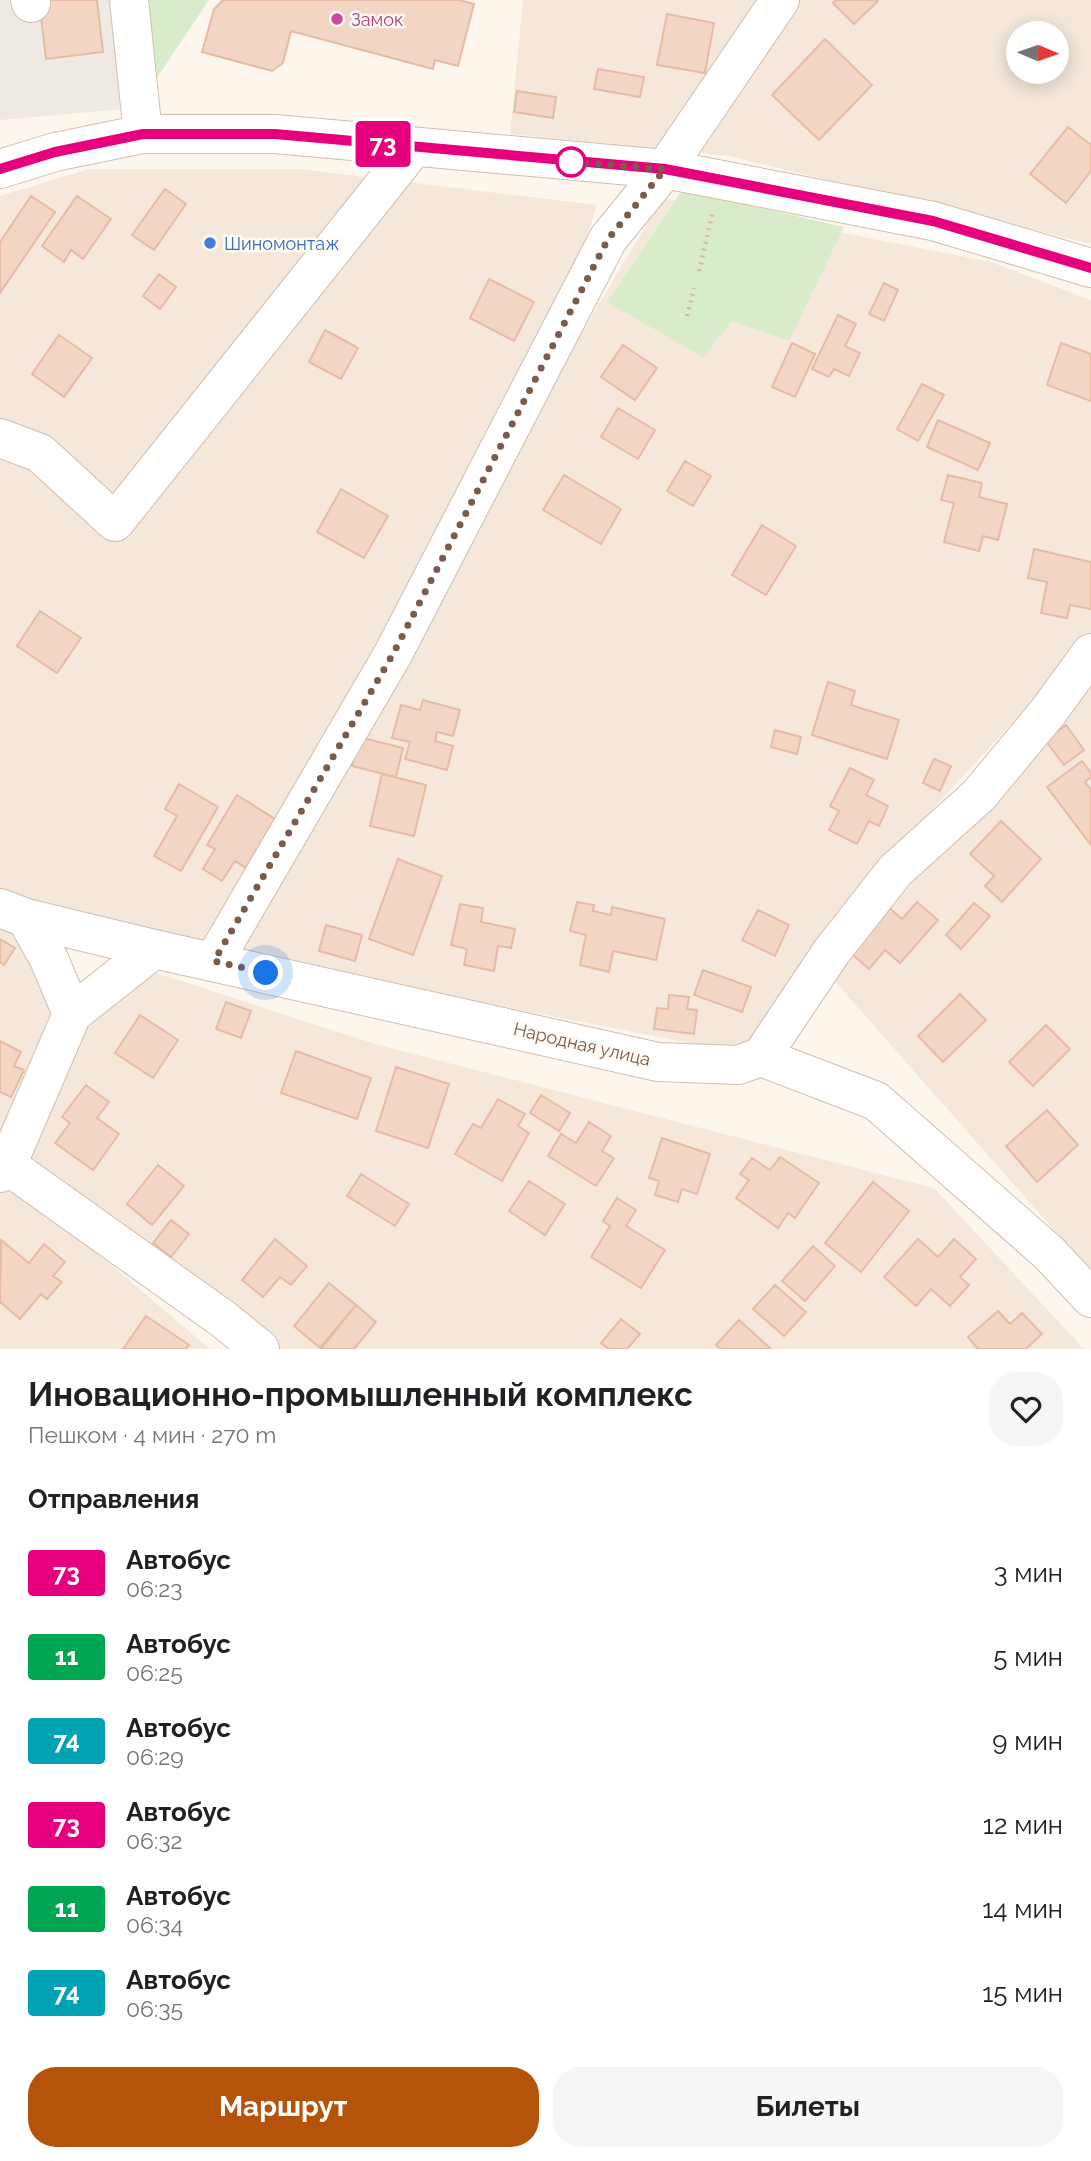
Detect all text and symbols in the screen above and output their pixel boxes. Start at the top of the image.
place label: Замок [351,9,403,30]
marker: Замок [329,11,345,27]
north arrow [1006,21,1069,84]
map controls [1006,21,1069,84]
line badge: 73 [352,121,414,167]
text: 73 [370,129,396,158]
unlabelled marker [556,147,586,177]
place label: Шиномонтаж [224,233,339,254]
marker: Шиномонтаж [202,235,218,251]
your location [248,955,283,990]
street label: Народная улица [511,1018,653,1070]
button: heart [989,1372,1063,1446]
text: Иновационно-промышленный комплекс [28,1375,693,1414]
text: Пешком · 4 мин · 270 m [28,1421,276,1448]
text: Отправления [28,1484,199,1514]
text: Автобус [126,1545,231,1575]
text: 73 [53,1558,80,1587]
text: 3 мин [994,1558,1063,1588]
text: 06:23 [126,1575,183,1602]
text: Автобус [126,1629,231,1659]
text: 11 [55,1642,78,1671]
text: 5 мин [993,1642,1063,1672]
text: 06:25 [126,1659,183,1686]
text: Автобус [126,1713,231,1743]
text: 74 [53,1726,80,1755]
text: 9 мин [992,1726,1063,1756]
text: 06:29 [126,1743,184,1770]
text: Автобус [126,1797,231,1827]
text: 73 [53,1810,80,1839]
text: 12 мин [983,1810,1063,1840]
text: 06:32 [126,1827,183,1854]
text: Автобус [126,1881,231,1911]
text: 11 [55,1894,78,1923]
text: 14 мин [982,1894,1063,1924]
text: 06:34 [126,1911,183,1938]
text: Автобус [126,1965,231,1995]
text: 74 [53,1978,80,2007]
text: 15 мин [982,1978,1063,2008]
text: 06:35 [126,1995,183,2022]
button: Маршрут [28,2067,539,2147]
button: Билеты [553,2067,1063,2147]

